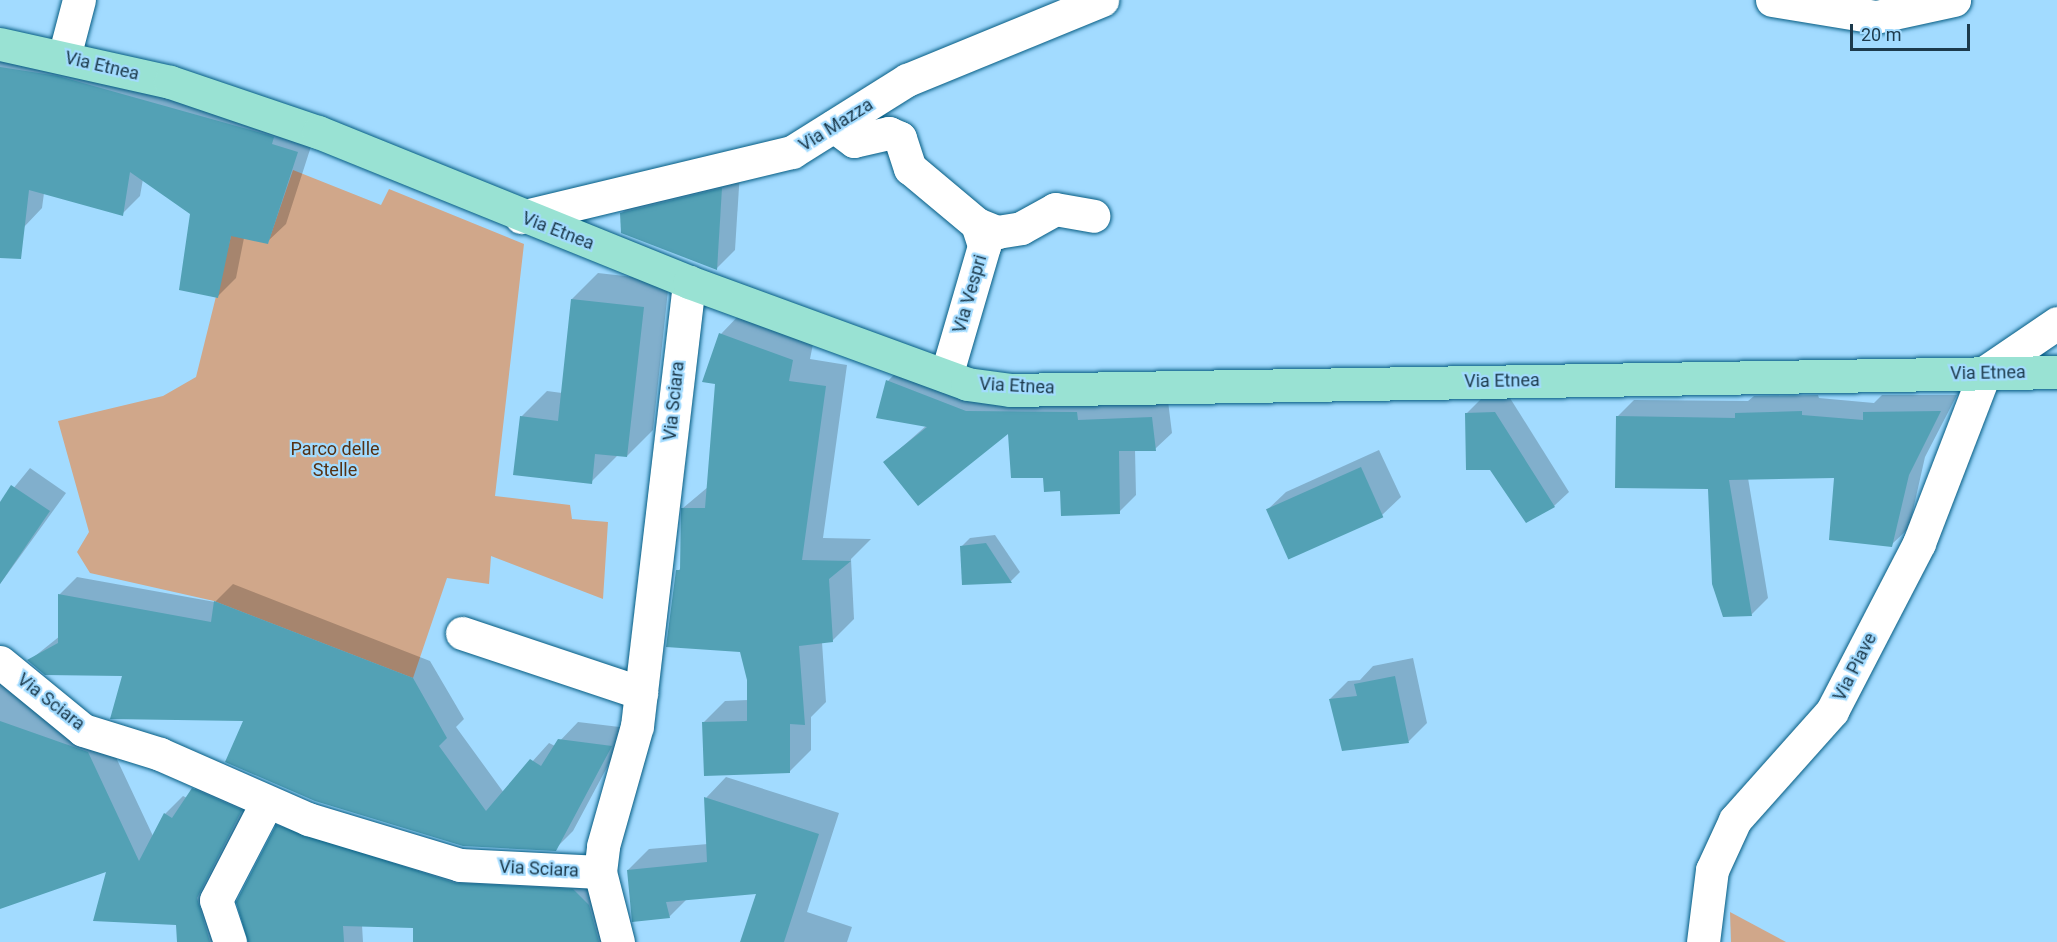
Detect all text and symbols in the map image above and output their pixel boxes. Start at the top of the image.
scale bar [1853,12,1973,50]
text: 20 m [1861,24,1901,45]
street label: Via Etnea [63,47,141,85]
street label: Via Mazza [795,94,877,156]
street label: Via Etnea [519,207,597,255]
street label: Via Vespri [949,252,991,336]
street label: Via Sciara [659,360,689,442]
street label: Via Etnea [1950,362,2026,384]
street label: Via Etnea [1464,370,1540,392]
street label: Via Etnea [979,373,1055,399]
park label: Parco delle Stelle [290,439,380,482]
street label: Via Piave [1829,629,1881,705]
street label: Via Sciara [13,669,89,735]
street label: Via Sciara [499,856,579,882]

